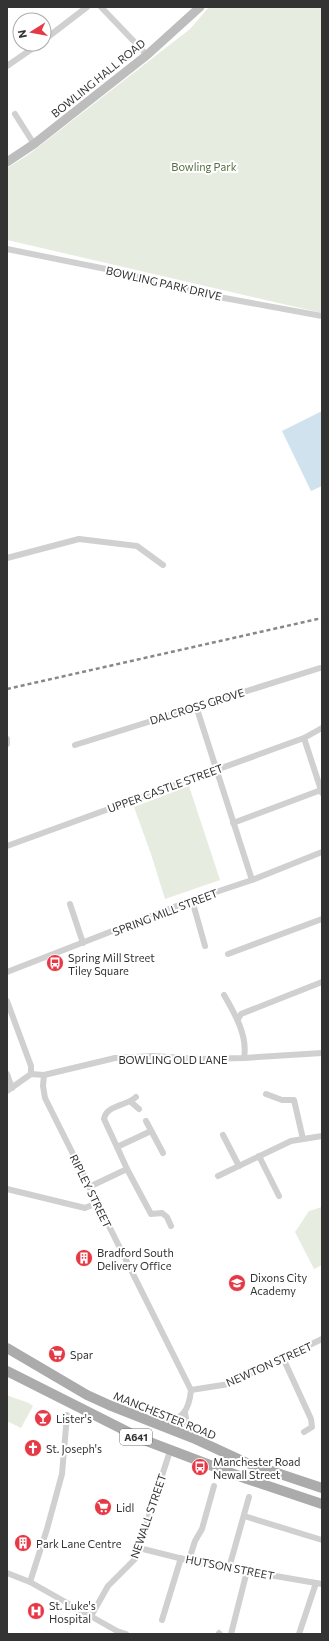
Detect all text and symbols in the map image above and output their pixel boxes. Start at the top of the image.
north arrow [12,12,52,52]
text: N [15,29,29,39]
street label: BOWLING HALL ROAD [48,36,148,120]
park label: Bowling Park [171,160,237,173]
street label: BOWLING PARK DRIVE [105,263,223,303]
street label: DALCROSS GROVE [148,685,246,727]
street label: UPPER CASTLE STREET [105,761,225,815]
street label: SPRING MILL STREET [111,886,219,938]
place label: Spring Mill Street Tiley Square [68,951,155,977]
bus stop icon: Spring Mill Street Tiley Square [45,953,65,973]
street label: BOWLING OLD LANE [118,1053,228,1066]
street label: RIPLEY STREET [68,1152,114,1230]
place label: Bradford South Delivery Office [97,1246,174,1272]
building icon: Bradford South Delivery Office [74,1248,94,1268]
place label: Dixons City Academy [250,1271,307,1297]
school or university icon: Dixons City Academy [227,1273,247,1293]
street label: NEWTON STREET [224,1339,314,1389]
supermarket icon: Spar [47,1344,67,1364]
place label: Spar [70,1348,94,1361]
street label: MANCHESTER ROAD [112,1388,218,1442]
bar icon: Lister's [33,1408,53,1428]
place label: Lister's [56,1412,92,1425]
road number: A641 [120,1429,152,1445]
church icon: St. Joseph's [23,1438,43,1458]
place label: St. Joseph's [46,1442,102,1456]
place label: Manchester Road Newall Street [213,1455,300,1481]
bus stop icon: Manchester Road Newall Street [190,1457,210,1477]
street label: NEWALL STREET [127,1472,169,1560]
supermarket icon: Lidl [93,1497,113,1517]
place label: Lidl [116,1501,134,1514]
building icon: Park Lane Centre [13,1533,33,1553]
place label: Park Lane Centre [36,1537,122,1550]
street label: HUTSON STREET [185,1552,275,1582]
place label: St. Luke's Hospital [49,1599,96,1625]
hospital icon: St. Luke's Hospital [26,1601,46,1621]

